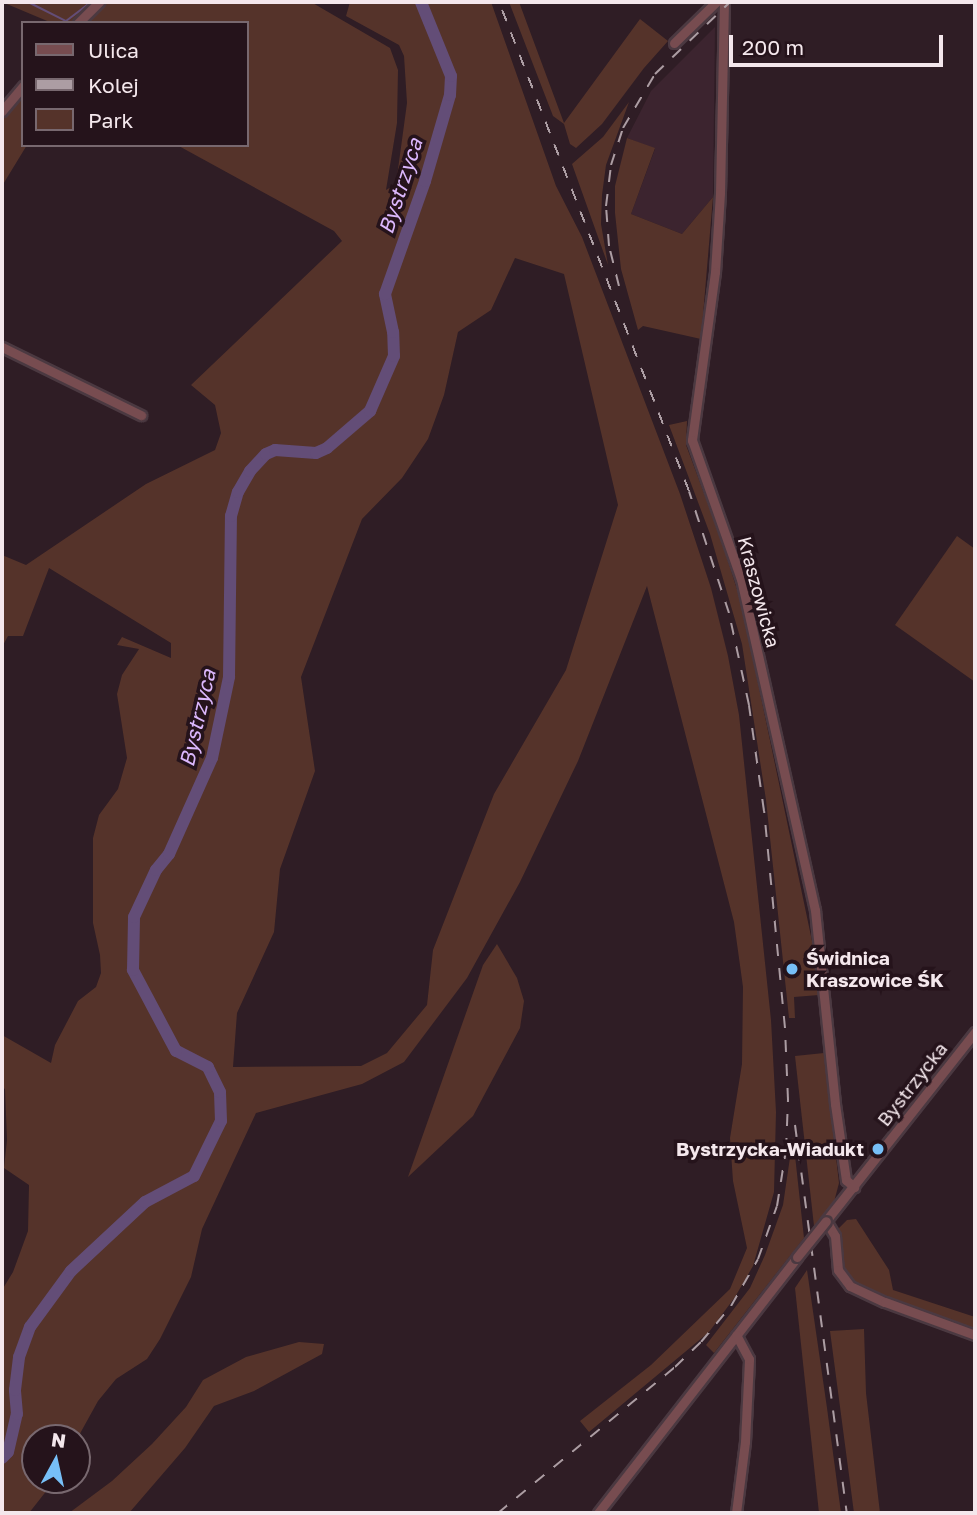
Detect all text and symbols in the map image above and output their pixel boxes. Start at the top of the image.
legend [21,21,248,147]
scale bar [732,21,946,65]
text: 200 m [742,34,804,60]
text: Ulica [88,37,139,63]
text: Kolej [88,72,139,98]
text: Park [88,107,133,133]
water label: Bystrzyca [373,135,427,237]
street label: Kraszowicka [733,534,785,650]
water label: Bystrzyca [174,667,220,769]
place label: Świdnica Kraszowice ŚK [806,947,944,991]
marker: Świdnica Kraszowice ŚK [784,961,800,977]
street label: Bystrzycka [872,1037,952,1131]
place label: Bystrzycka-Wiadukt [676,1138,864,1160]
marker: Bystrzycka-Wiadukt [870,1141,886,1157]
north arrow [21,1424,91,1494]
text: N [50,1427,67,1452]

